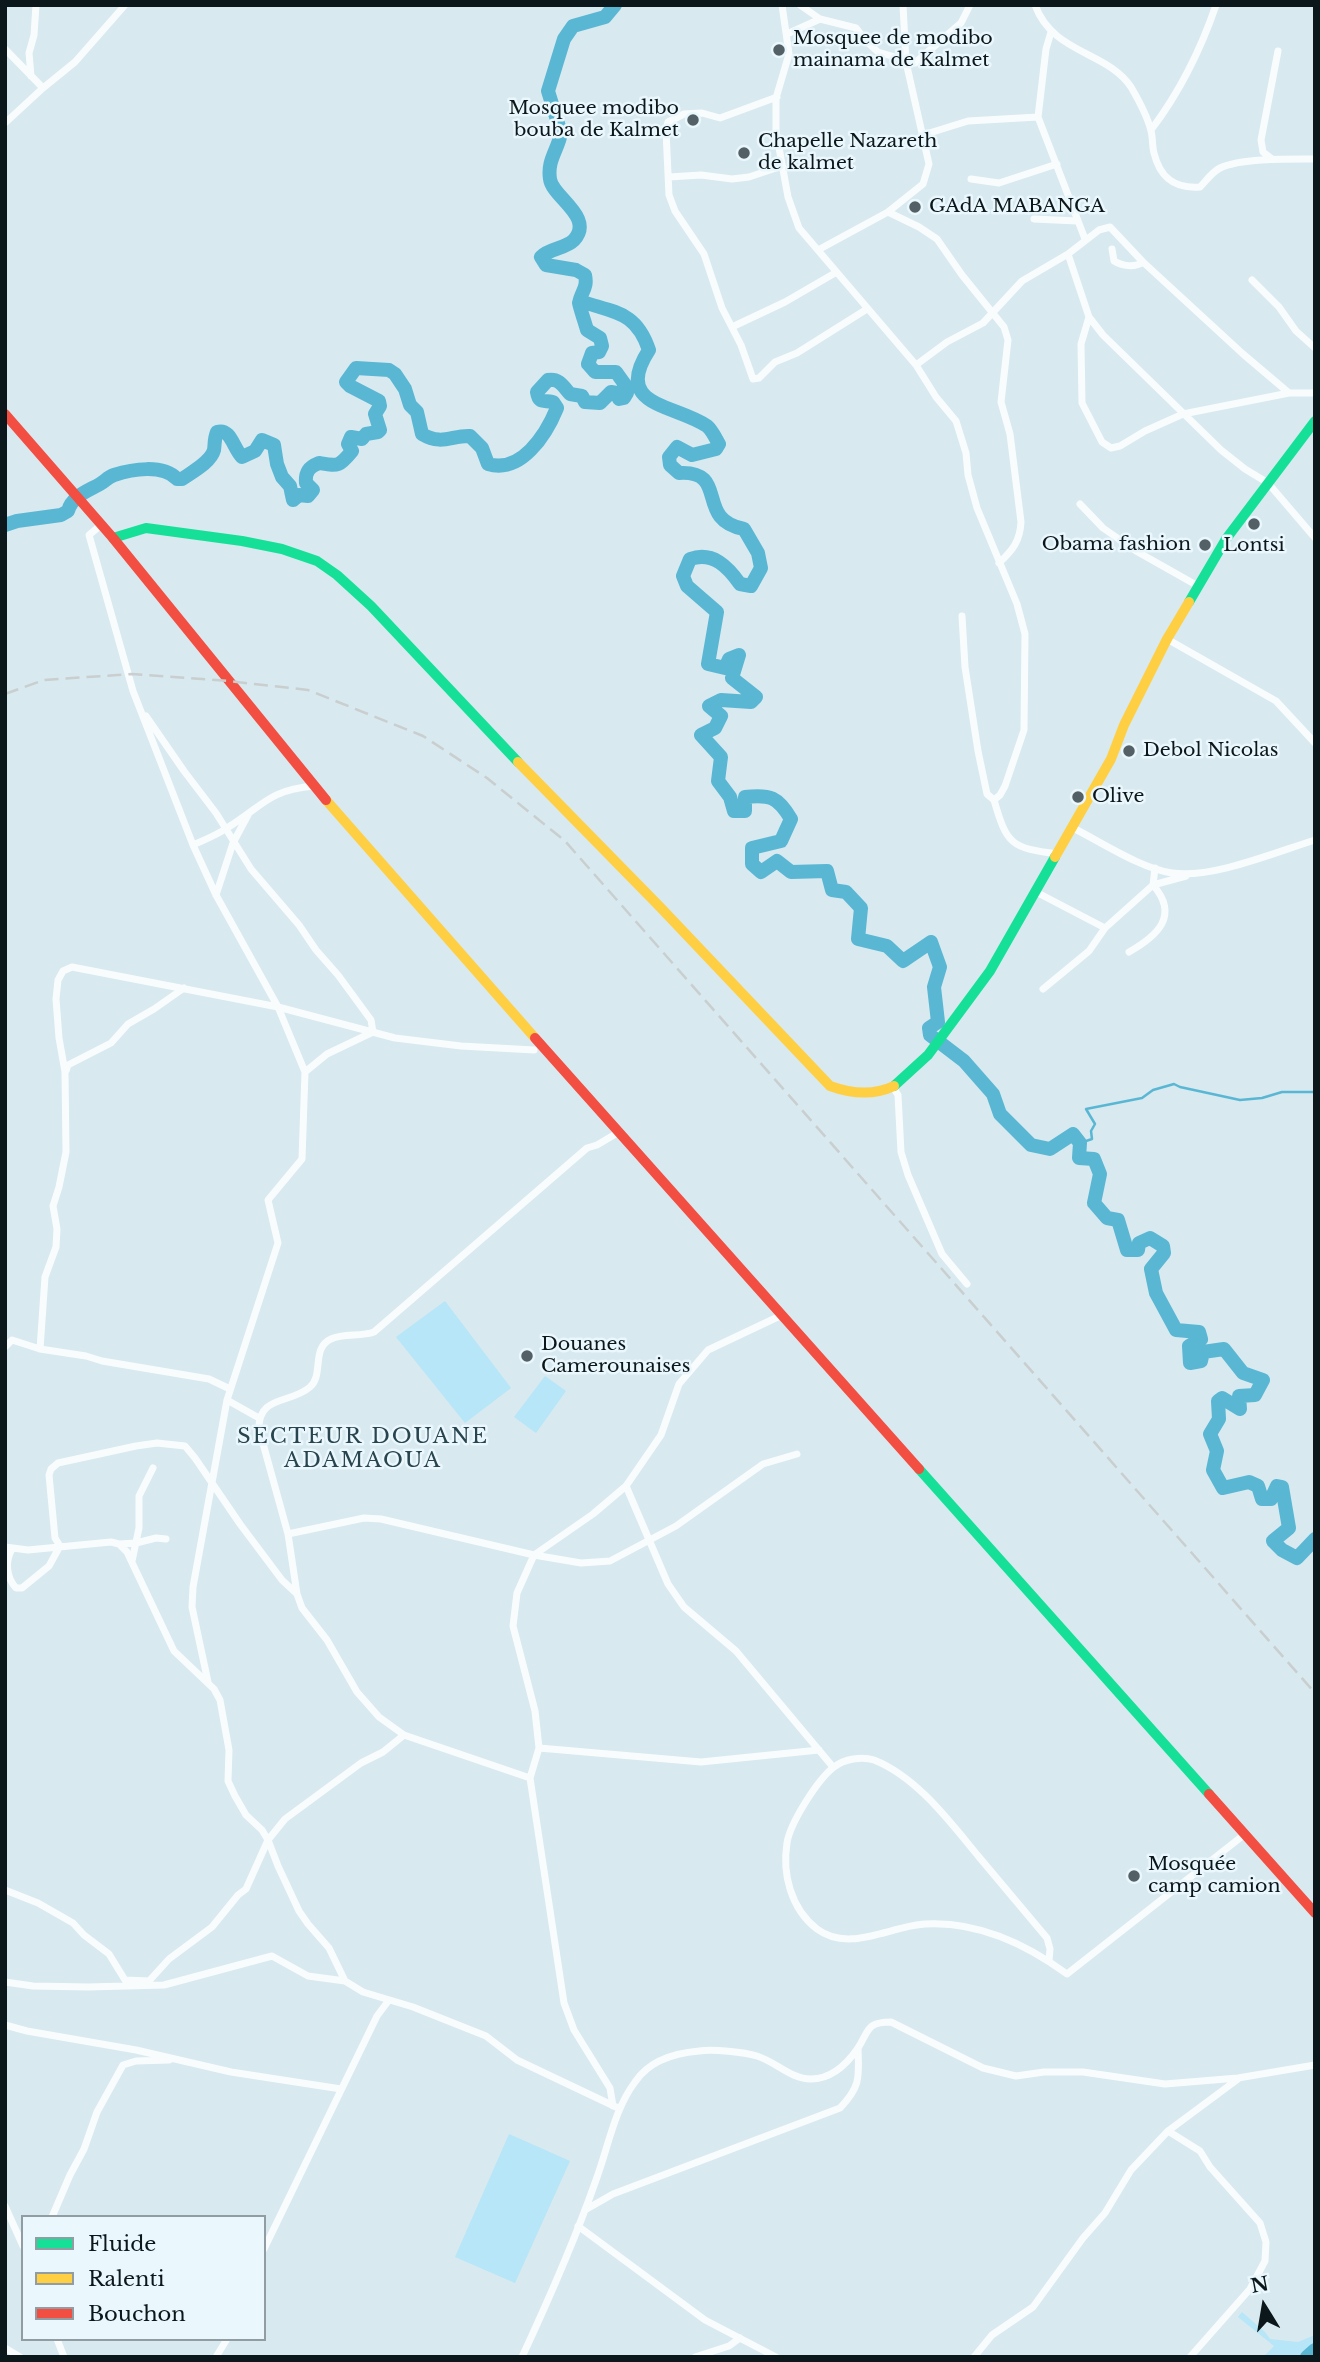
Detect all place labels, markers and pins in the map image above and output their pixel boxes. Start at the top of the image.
place label: Mosquee de modibo mainama de Kalmet [793,28,993,72]
marker: Mosquee de modibo mainama de Kalmet [771,42,787,58]
place label: Mosquee modibo bouba de Kalmet [508,98,679,142]
marker: Mosquee modibo bouba de Kalmet [685,112,701,128]
place label: Chapelle Nazareth de kalmet [758,131,937,175]
marker: Chapelle Nazareth de kalmet [736,145,752,161]
place label: GAdA MABANGA [929,196,1105,218]
marker: GAdA MABANGA [907,199,923,215]
marker: Lontsi [1246,516,1262,532]
place label: Obama fashion [1042,534,1191,556]
place label: Lontsi [1223,535,1285,557]
marker: Obama fashion [1197,537,1213,553]
place label: Debol Nicolas [1143,740,1278,762]
marker: Debol Nicolas [1121,743,1137,759]
place label: Olive [1092,786,1144,808]
marker: Olive [1070,789,1086,805]
place label: Douanes Camerounaises [541,1334,690,1378]
marker: Douanes Camerounaises [519,1348,535,1364]
place label: Mosquée camp camion [1148,1854,1281,1898]
marker: Mosquée camp camion [1126,1868,1142,1884]

